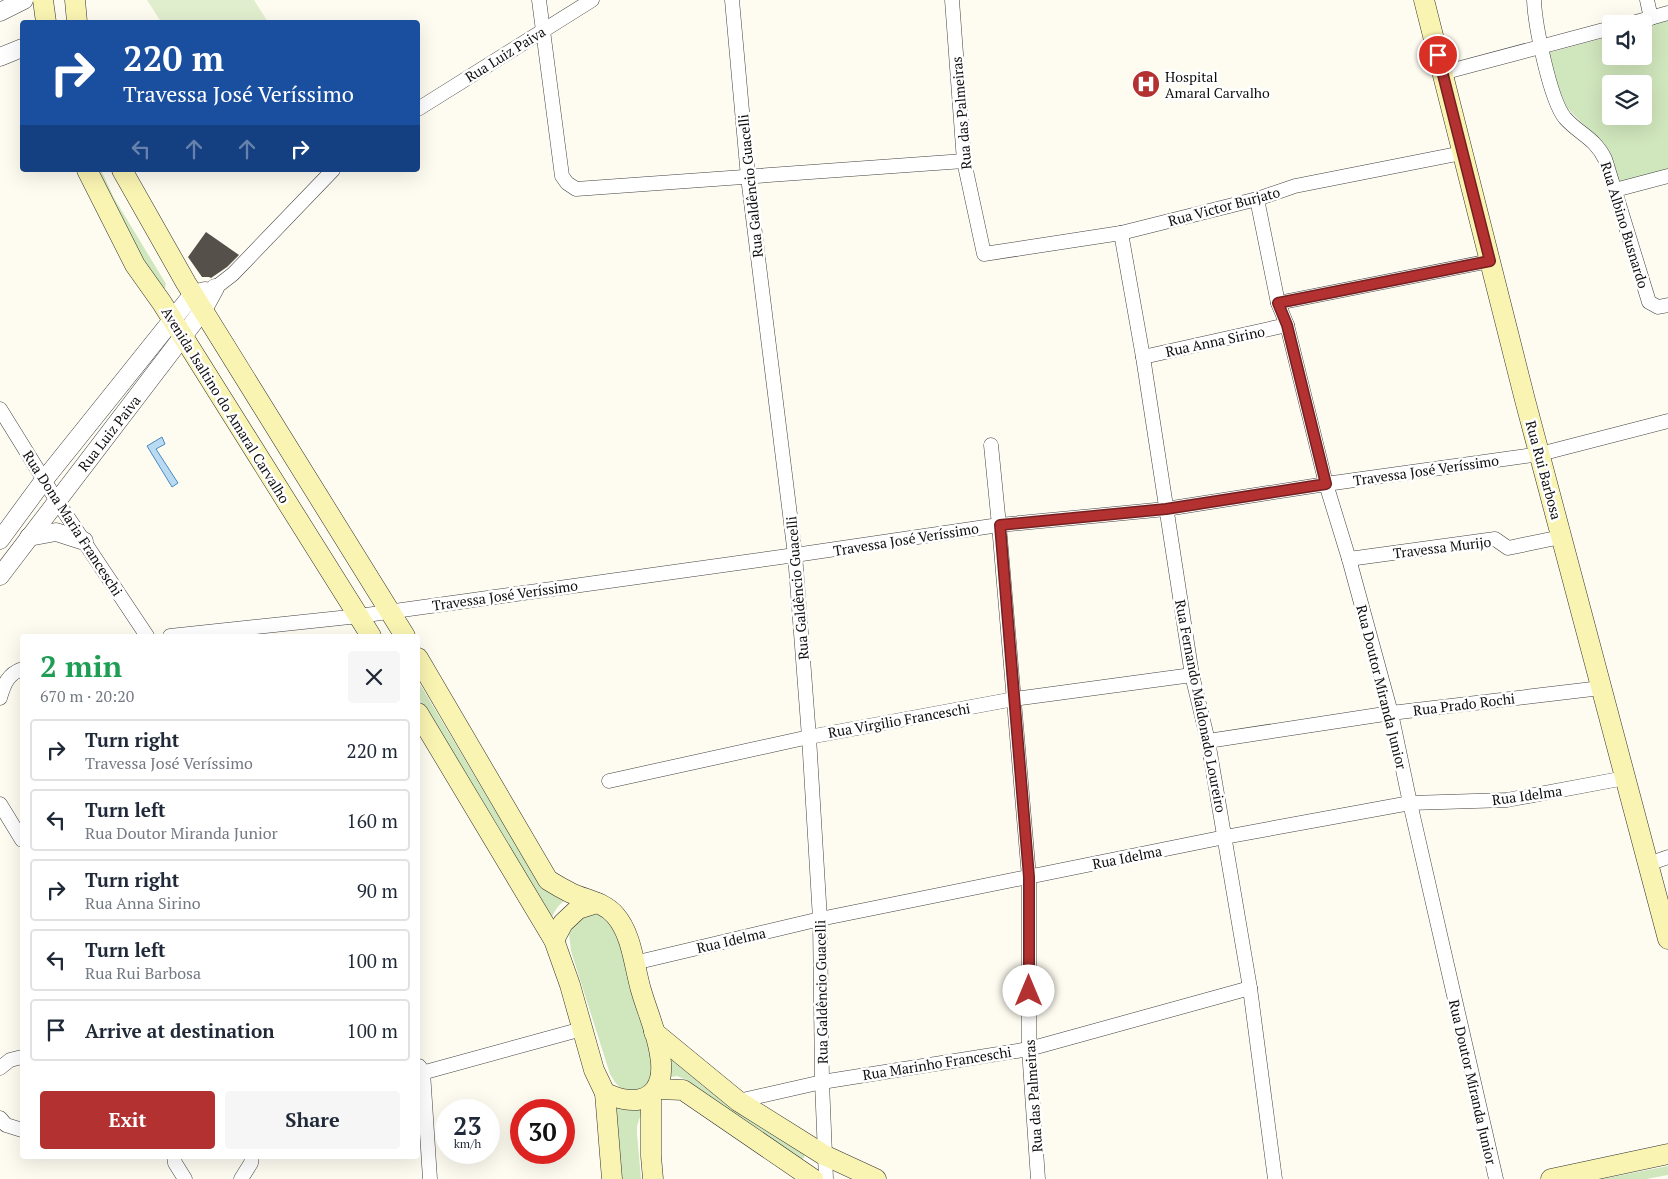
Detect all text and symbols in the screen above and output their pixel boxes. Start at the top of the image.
map controls [1602,15,1652,125]
button: sound [1602,15,1652,65]
street label: Rua Luiz Paiva [461,22,549,86]
pin [1417,34,1459,76]
text: 220 m [123,35,224,81]
icon: right [40,40,105,105]
icon: arrive [1424,41,1452,69]
street label: Rua das Palmeiras [947,56,975,170]
place label: Hospital Amaral Carvalho [1165,67,1270,102]
hospital icon: Hospital Amaral Carvalho [1131,69,1161,99]
button: layers [1602,75,1652,125]
text: Travessa José Veríssimo [123,79,354,108]
street label: Rua Galdêncio Guacelli [733,113,767,259]
icon: left [127,135,155,163]
icon: ahead [180,135,208,163]
icon: ahead [233,135,261,163]
icon: right [286,135,314,163]
street label: Rua Albino Busnardo [1597,159,1653,291]
street label: Rua Victor Burjato [1166,182,1282,230]
street label: Avenida Isaltino do Amaral Carvalho [158,303,295,507]
street label: Rua Anna Sirino [1164,321,1267,361]
street label: Rua Luiz Paiva [73,391,145,475]
street label: Rua Rui Barbosa [1522,418,1566,522]
street label: Rua Dona Maria Franceschi [19,447,127,599]
street label: Travessa José Veríssimo [1352,450,1500,490]
street label: Rua Galdêncio Guacelli [781,515,813,661]
street label: Travessa José Veríssimo [832,518,980,560]
street label: Travessa Murijo [1392,532,1492,562]
street label: Travessa José Veríssimo [431,575,579,615]
street label: Rua Fernando Maldonado Loureiro [1171,598,1231,814]
street label: Rua Doutor Miranda Junior [1352,603,1412,772]
text: 2 min [40,646,122,686]
button: close [348,651,400,703]
text: 670 m · 20:20 [40,685,134,707]
street label: Rua Prado Rochi [1412,688,1516,720]
street label: Rua Virgilio Franceschi [826,698,972,742]
text: Turn right [85,727,179,752]
icon: right [42,736,70,764]
text: 220 m [347,738,398,763]
text: Travessa José Veríssimo [85,752,253,774]
street label: Rua Idelma [1491,781,1563,809]
text: Turn left [85,797,166,822]
icon: left [42,806,70,834]
text: 160 m [347,808,398,833]
text: Rua Doutor Miranda Junior [85,822,278,844]
street label: Rua Idelma [1091,841,1163,873]
text: Turn right [85,867,179,892]
icon: right [42,876,70,904]
text: 90 m [357,878,398,903]
text: Rua Anna Sirino [85,892,201,914]
street label: Rua Galdêncio Guacelli [810,920,832,1064]
street label: Rua Idelma [694,923,768,957]
text: Turn left [85,937,166,962]
icon: left [42,946,70,974]
text: 100 m [347,948,398,973]
text: Rua Rui Barbosa [85,962,201,984]
position arrow [1002,964,1054,1016]
street label: Rua Doutor Miranda Junior [1445,998,1501,1167]
icon: arrive [42,1016,70,1044]
text: Arrive at destination [85,1018,274,1043]
text: 100 m [347,1018,398,1043]
street label: Rua das Palmeiras [1020,1039,1046,1153]
street label: Rua Marinho Franceschi [861,1042,1013,1084]
button: Exit [40,1091,215,1149]
button: Share [225,1091,400,1149]
speed limit sign: 30 [510,1099,575,1164]
text: 23 [453,1109,482,1142]
text: km/h [454,1136,481,1151]

